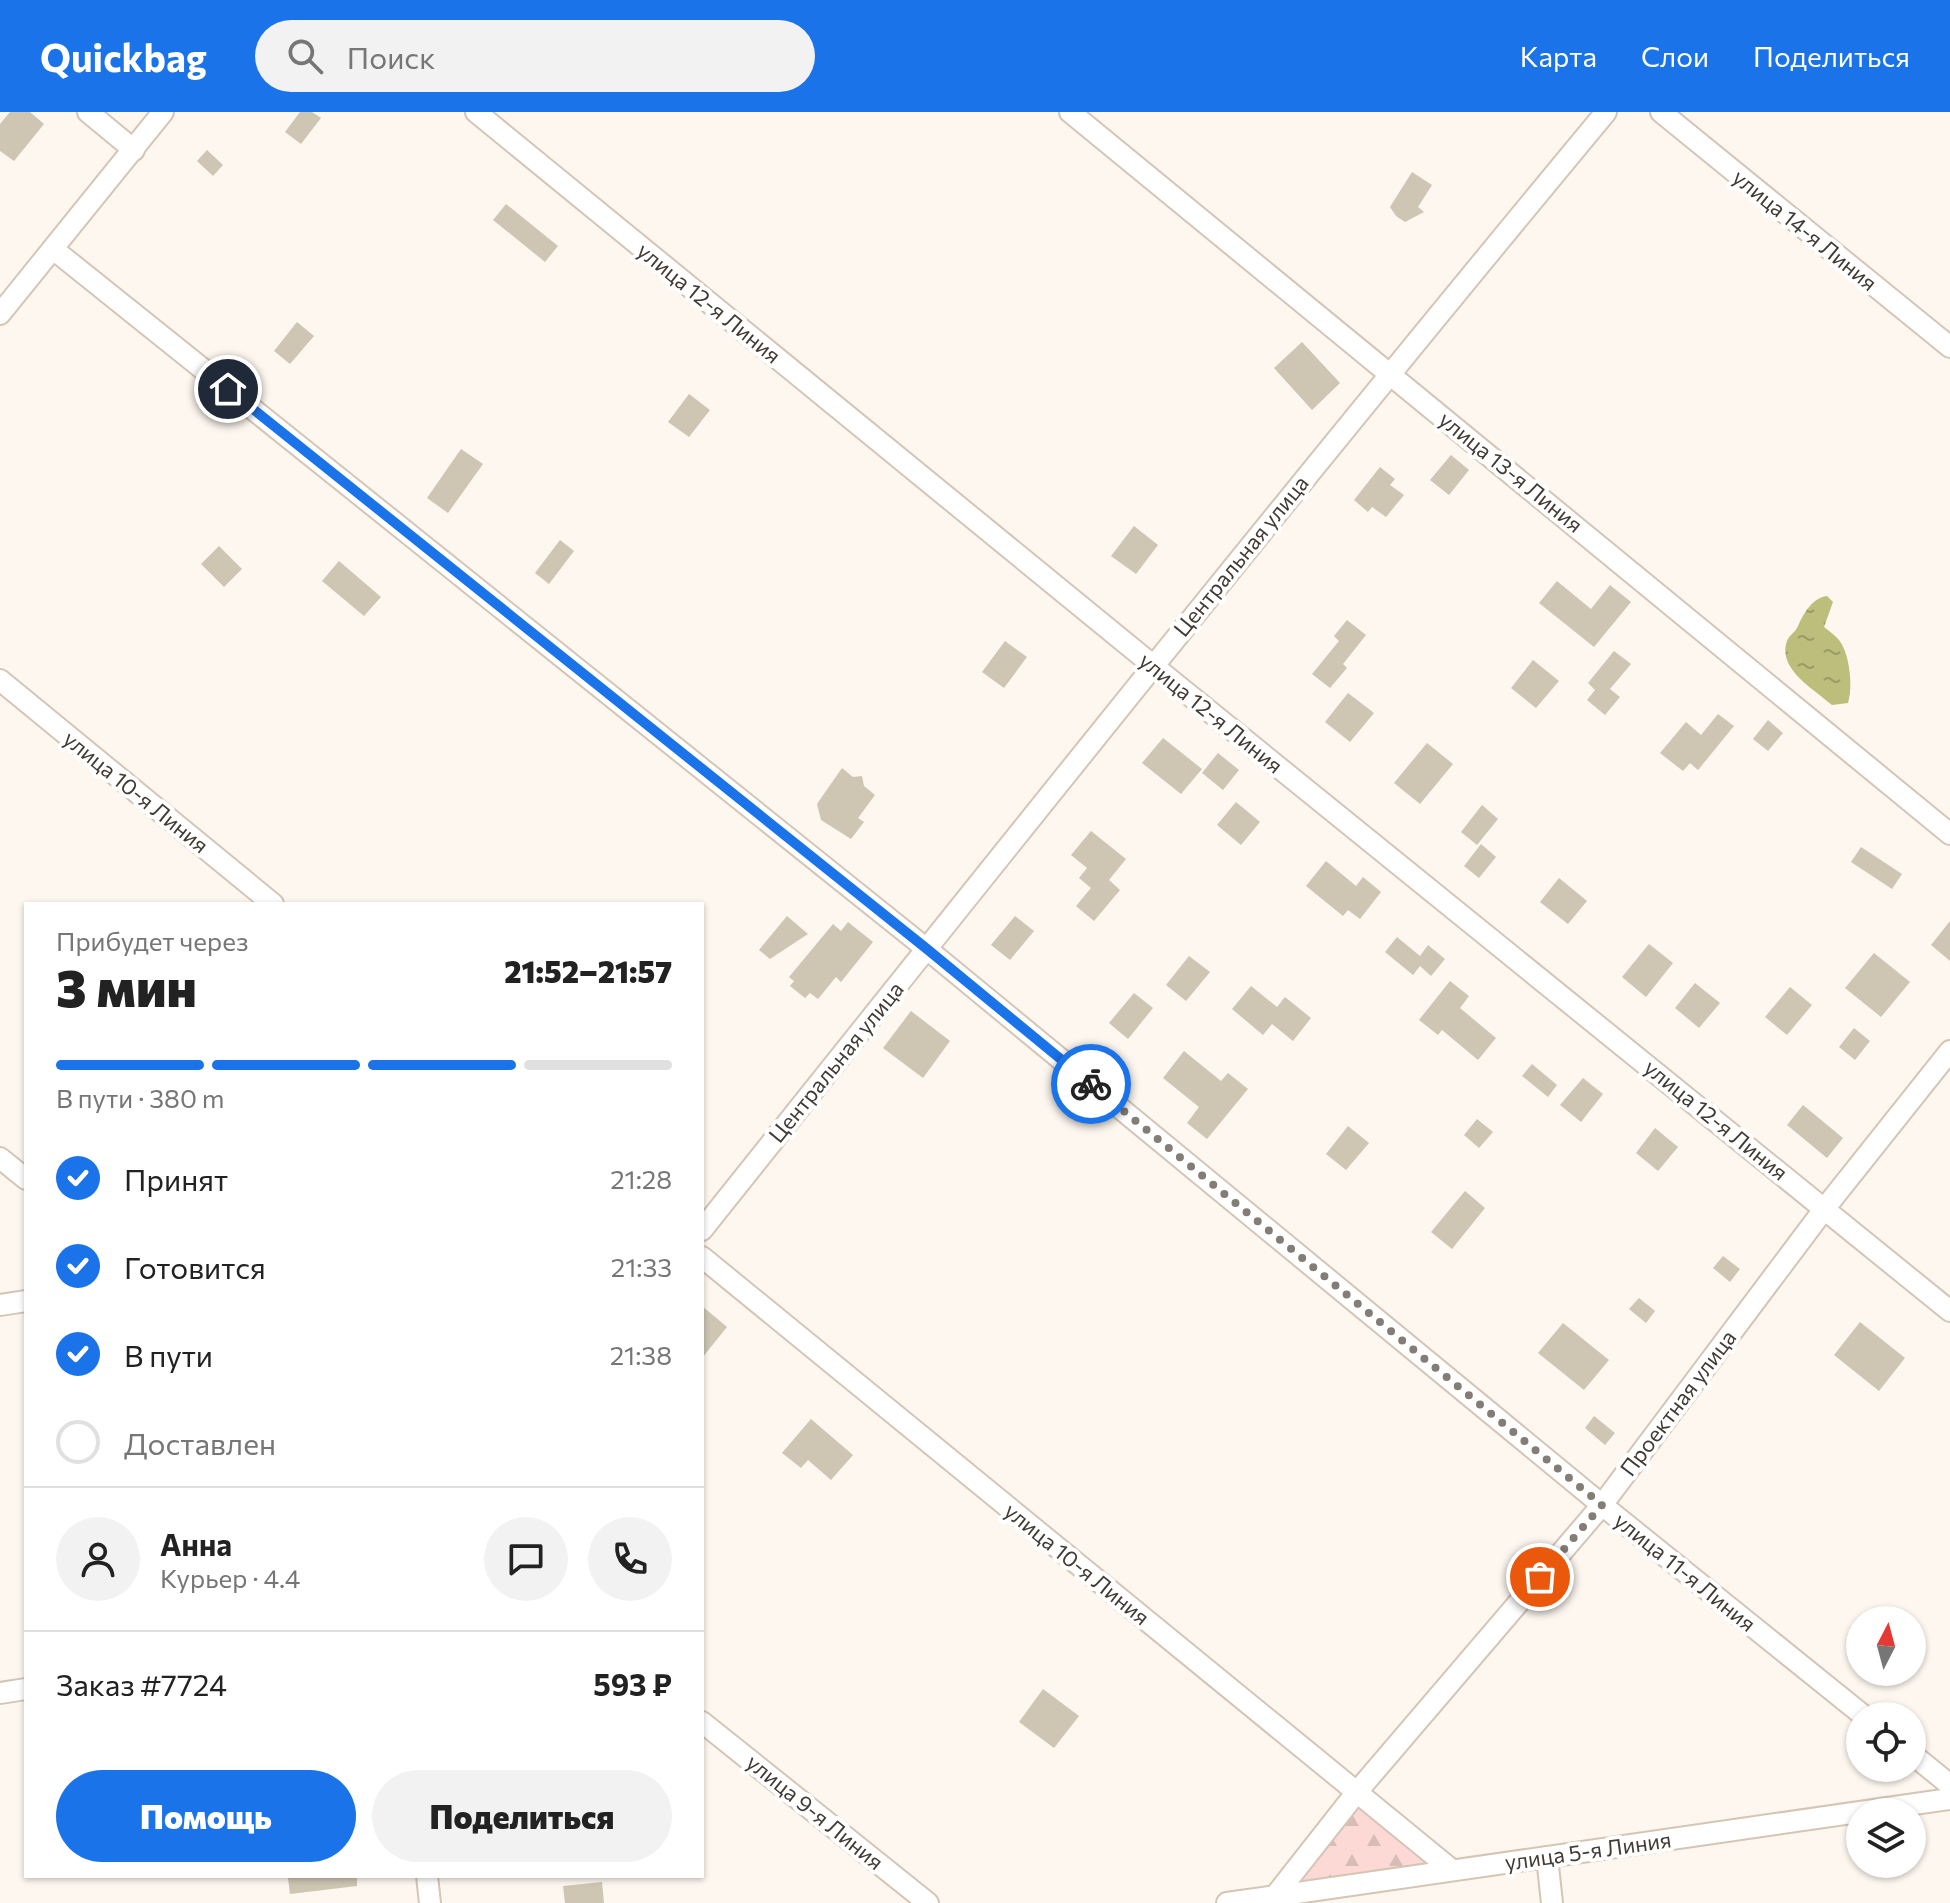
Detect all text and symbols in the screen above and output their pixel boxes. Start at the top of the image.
search box [255,20,815,92]
text: Quickbag [40,33,207,80]
icon: search [283,34,327,78]
text: Поиск [347,38,435,75]
text: Карта [1520,39,1597,73]
text: Слои [1641,39,1709,73]
text: Поделиться [1753,39,1910,73]
street label: улица 14-я Линия [1728,163,1883,296]
street label: улица 12-я Линия [632,236,787,369]
pin [194,355,262,423]
icon: home [206,367,250,411]
street label: улица 13-я Линия [1434,405,1589,538]
street label: Центральная улица [1167,470,1314,642]
street label: улица 12-я Линия [1134,646,1289,779]
street label: улица 10-я Линия [58,725,214,858]
text: Прибудет через [56,925,249,956]
text: 21:52–21:57 [504,952,672,989]
text: 3 мин [56,954,197,1018]
street label: Центральная улица [762,976,909,1148]
courier [1051,1044,1131,1124]
street label: улица 12-я Линия [1639,1053,1794,1186]
icon: bike [1069,1062,1113,1106]
text: В пути · 380 m [56,1082,225,1113]
icon: check [56,1156,100,1200]
text: Принят [124,1160,228,1197]
text: 21:28 [610,1163,672,1194]
icon: check [56,1244,100,1288]
text: Готовится [124,1248,266,1285]
text: 21:33 [611,1251,672,1282]
street label: Проектная улица [1614,1324,1741,1481]
icon: check [56,1332,100,1376]
text: В пути [124,1336,213,1373]
text: 21:38 [610,1339,672,1370]
text: Доставлен [124,1424,276,1461]
street label: улица 10-я Линия [999,1497,1155,1630]
street label: улица 11-я Линия [1609,1506,1761,1637]
button: person [56,1517,140,1601]
button: chat [484,1517,568,1601]
button: phone [588,1517,672,1601]
text: Анна [160,1525,232,1562]
pin [1506,1543,1574,1611]
icon: bag [1518,1555,1562,1599]
text: Курьер · 4.4 [160,1562,300,1593]
north arrow [1846,1606,1926,1686]
map controls [1846,1606,1926,1878]
text: Заказ #7724 [56,1665,227,1702]
text: 593 ₽ [593,1665,672,1702]
button: locate [1846,1702,1926,1782]
street label: улица 9-я Линия [741,1748,889,1875]
button: Помощь [56,1770,356,1862]
button: Поделиться [372,1770,672,1862]
button: layers [1846,1798,1926,1878]
street label: улица 5-я Линия [1503,1825,1673,1876]

